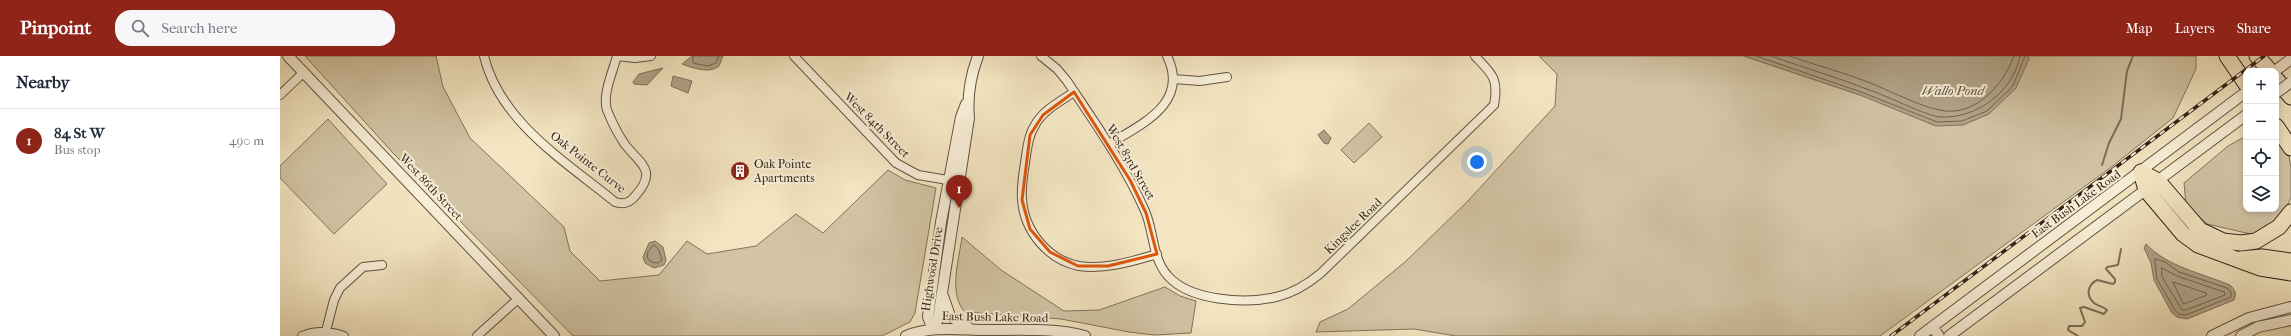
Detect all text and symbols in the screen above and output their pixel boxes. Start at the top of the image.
search box [115,10,395,46]
text: Pinpoint [20,17,91,39]
icon: search [129,17,151,39]
text: Search here [161,19,237,37]
text: Map [2126,20,2153,37]
text: Layers [2175,20,2215,37]
text: Share [2237,20,2271,37]
map controls [2243,68,2279,212]
button: + [2243,68,2279,104]
text: Nearby [16,72,70,92]
water label: Wallo Pond [1922,83,1987,98]
street label: West 84th Street [841,89,913,161]
button: − [2243,104,2279,140]
street label: West 83rd Street [1103,121,1159,203]
text: 84 St W [54,124,105,142]
street label: Oak Pointe Curve [548,128,628,196]
text: 1 [27,133,31,148]
text: 490 m [229,133,264,148]
button: locate [2243,140,2279,176]
text: Bus stop [54,142,100,157]
street label: West 86th Street [396,150,466,224]
your location [1467,152,1487,172]
place label: Oak Pointe Apartments [753,157,815,185]
building icon: Oak Pointe Apartments [729,160,751,182]
street label: East Bush Lake Road [2029,167,2124,241]
pin: 1 [946,175,972,208]
button: layers [2243,176,2279,212]
street label: Kingslee Road [1321,195,1385,257]
street label: Highwood Drive [918,226,946,312]
street label: East Bush Lake Road [942,309,1049,325]

